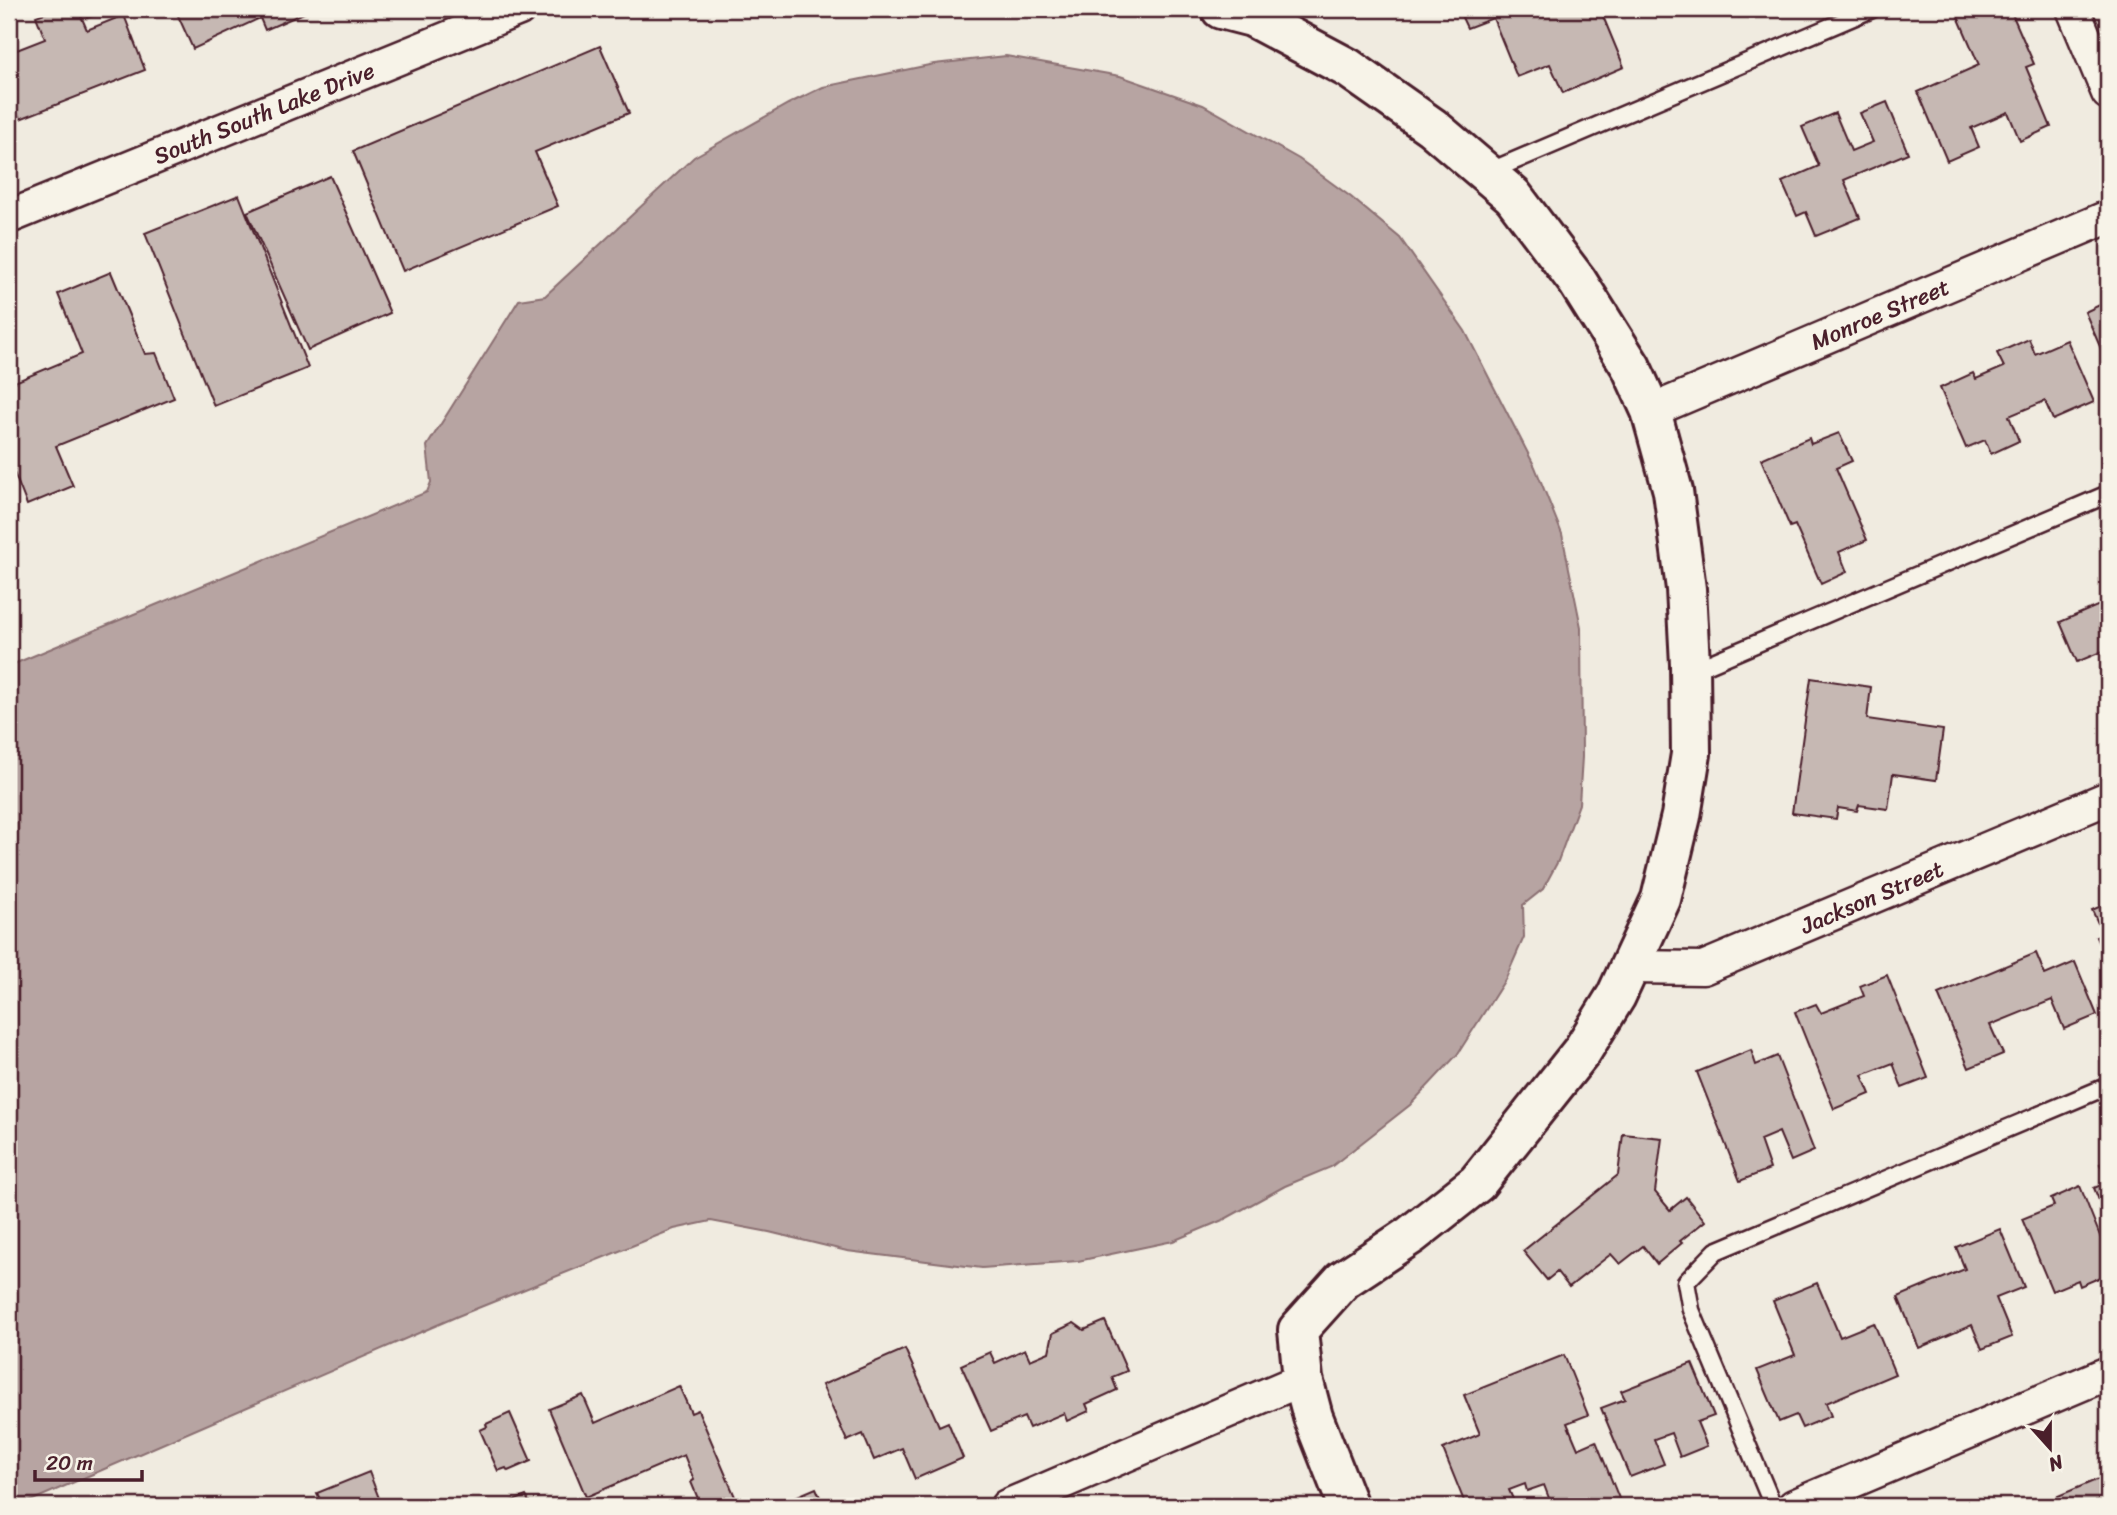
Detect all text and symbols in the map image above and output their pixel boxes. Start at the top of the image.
street label: South South Lake Drive [147,50,381,177]
street label: Monroe Street [1804,267,1956,362]
street label: Jackson Street [1793,849,1950,946]
north arrow [2016,1414,2086,1484]
scale bar [35,1438,142,1482]
text: 20 m [46,1444,93,1482]
text: N [2043,1445,2069,1481]

